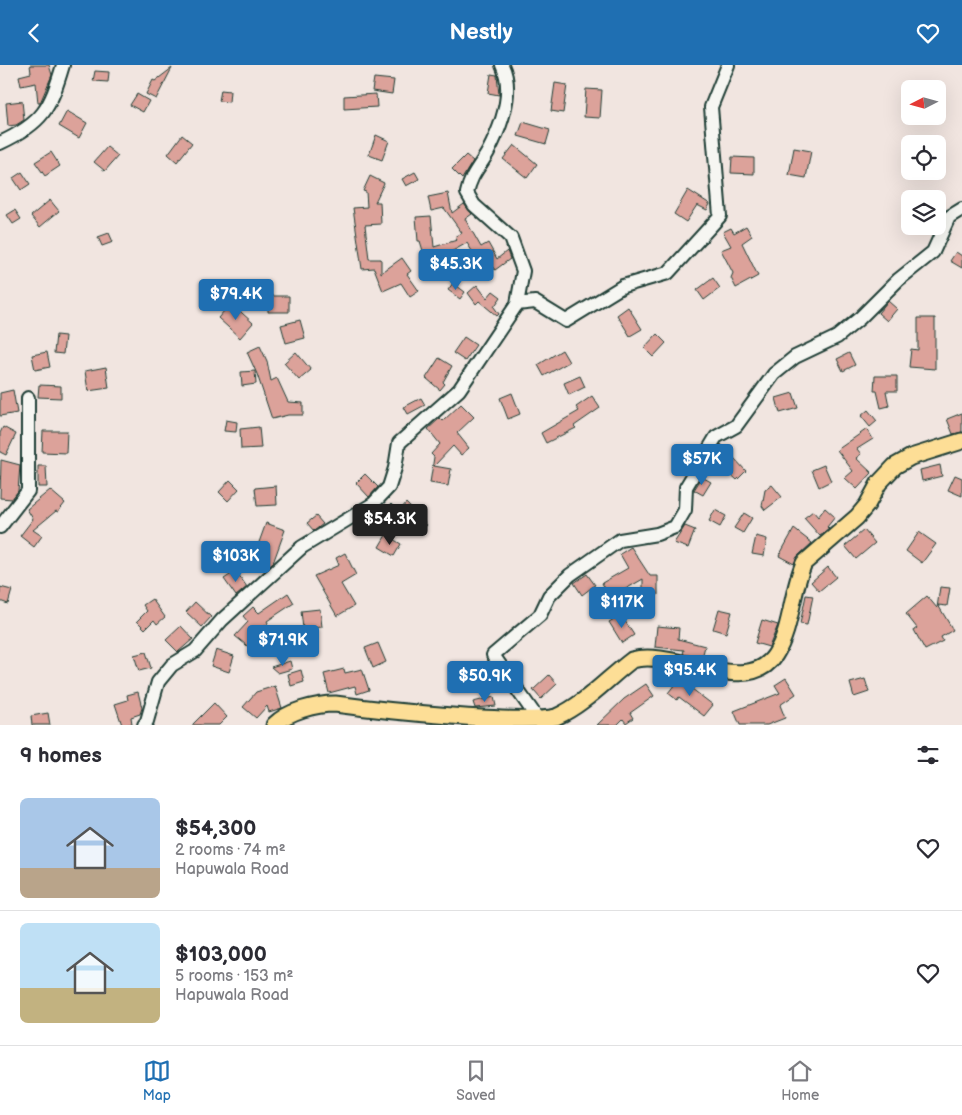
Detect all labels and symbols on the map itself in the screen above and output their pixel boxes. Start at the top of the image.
north arrow [901,80,946,125]
pin: $45.3K [415,249,497,291]
pin: $79.4K [195,279,277,321]
pin: $57K [672,443,732,486]
pin: $54.3K [349,503,431,546]
pin: $103K [201,541,271,583]
pin: $117K [587,587,657,629]
pin: $71.9K [242,625,324,667]
pin: $95.4K [649,655,731,697]
pin: $50.9K [444,661,526,703]

